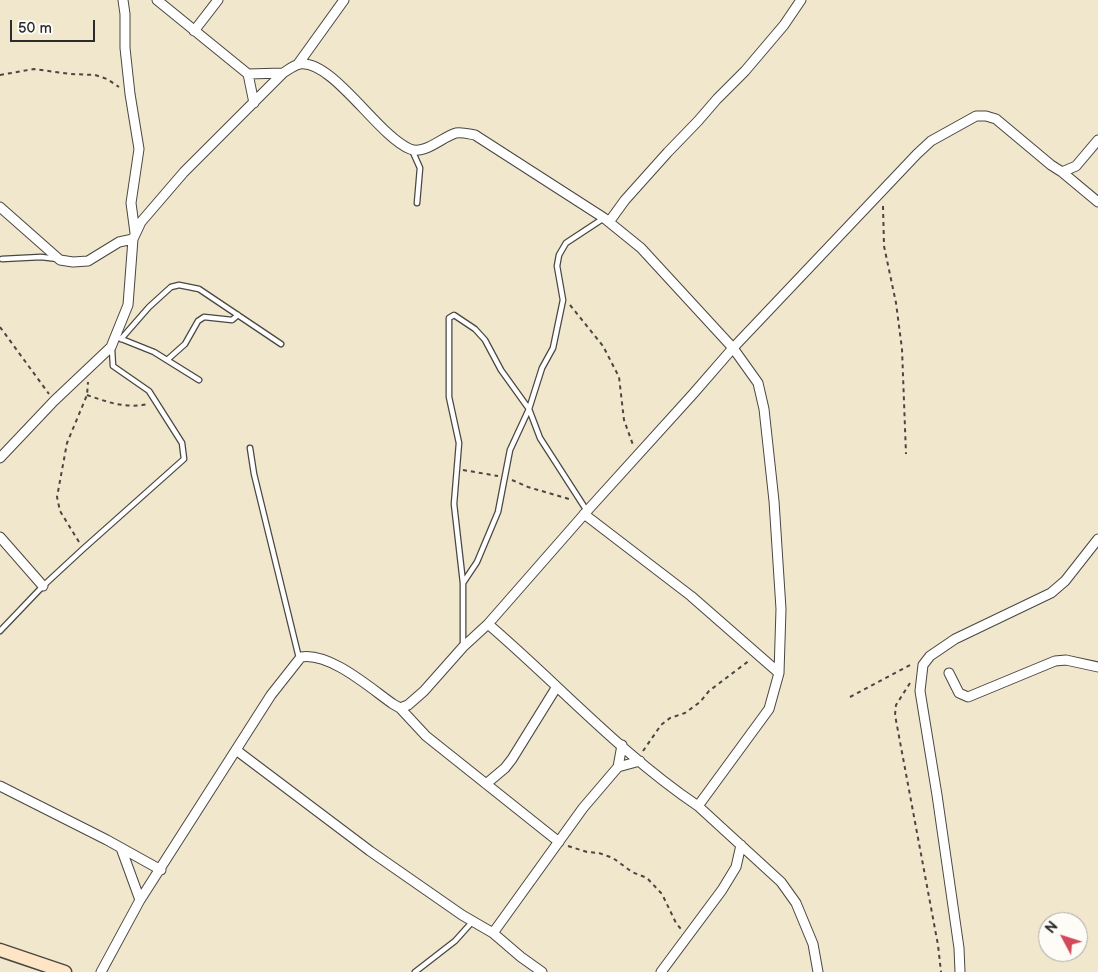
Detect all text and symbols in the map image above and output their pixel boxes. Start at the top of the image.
scale bar [12,10,98,42]
text: 50 m [18,19,52,38]
north arrow [1038,912,1088,962]
text: N [1042,918,1062,937]

